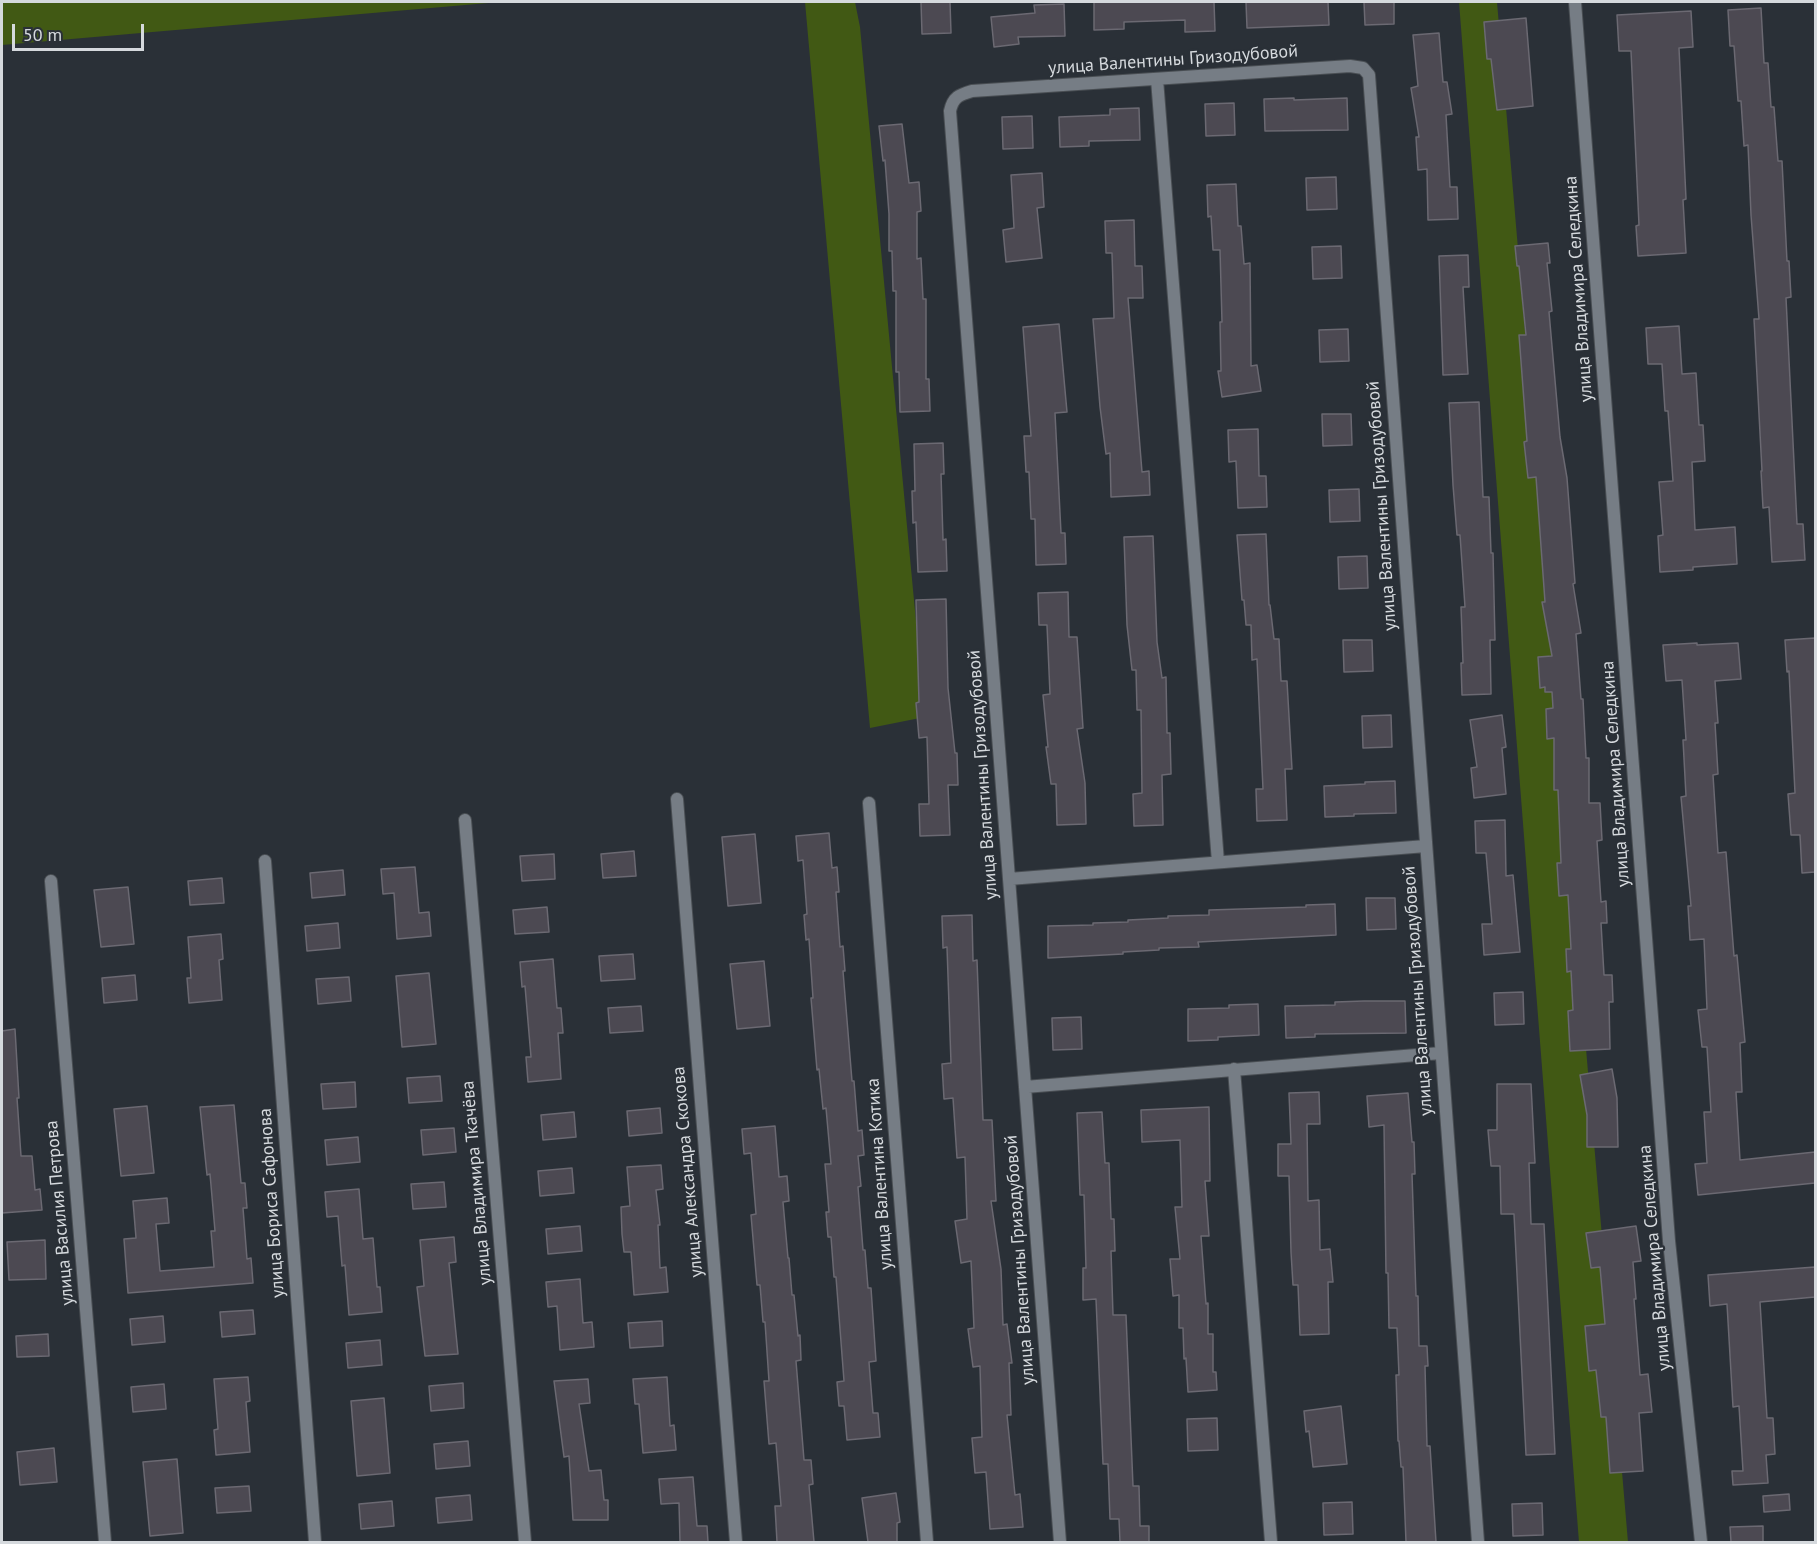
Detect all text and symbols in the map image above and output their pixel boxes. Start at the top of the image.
scale bar [15,12,147,50]
text: 50 m [23,23,62,46]
street label: улица Валентины Гризодубовой [1047,40,1299,80]
street label: улица Владимира Селедкина [1560,175,1598,403]
street label: улица Валентины Гризодубовой [1362,380,1402,632]
street label: улица Валентины Гризодубовой [963,649,1003,901]
street label: улица Владимира Селедкина [1597,660,1635,888]
street label: улица Валентины Гризодубовой [1398,865,1438,1117]
street label: улица Александра Скокова [668,1066,708,1278]
street label: улица Валентина Котика [863,1077,897,1271]
street label: улица Владимира Ткачёва [457,1080,497,1286]
street label: улица Бориса Сафонова [255,1108,289,1298]
street label: улица Василия Петрова [41,1120,79,1306]
street label: улица Валентины Гризодубовой [1000,1134,1040,1386]
street label: улица Владимира Селедкина [1634,1144,1676,1372]

